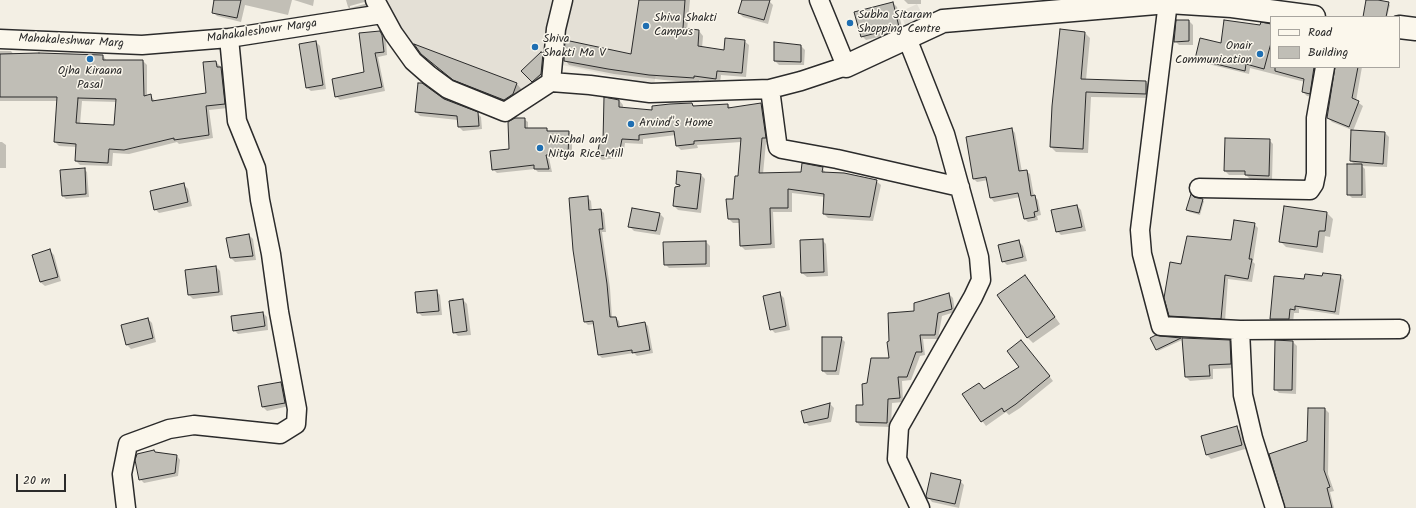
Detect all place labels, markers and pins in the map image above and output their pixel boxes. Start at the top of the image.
place label: Subha Sitaram Shopping Centre [858,9,940,37]
place label: Shiva Shakti Campus [654,12,717,40]
marker: Subha Sitaram Shopping Centre [845,18,855,28]
marker: Shiva Shakti Campus [641,21,651,31]
place label: Shiva Shakti Ma V [543,33,606,61]
place label: Onair Communication [1175,40,1252,68]
marker: Shiva Shakti Ma V [530,42,540,52]
marker: Onair Communication [1255,49,1265,59]
marker: Ojha Kiraana Pasal [85,54,95,64]
place label: Ojha Kiraana Pasal [58,65,122,93]
place label: Arvind"s Home [639,117,713,131]
marker: Arvind"s Home [626,119,636,129]
place label: Nischal and Nitya Rice Mill [548,134,623,162]
marker: Nischal and Nitya Rice Mill [535,143,545,153]

